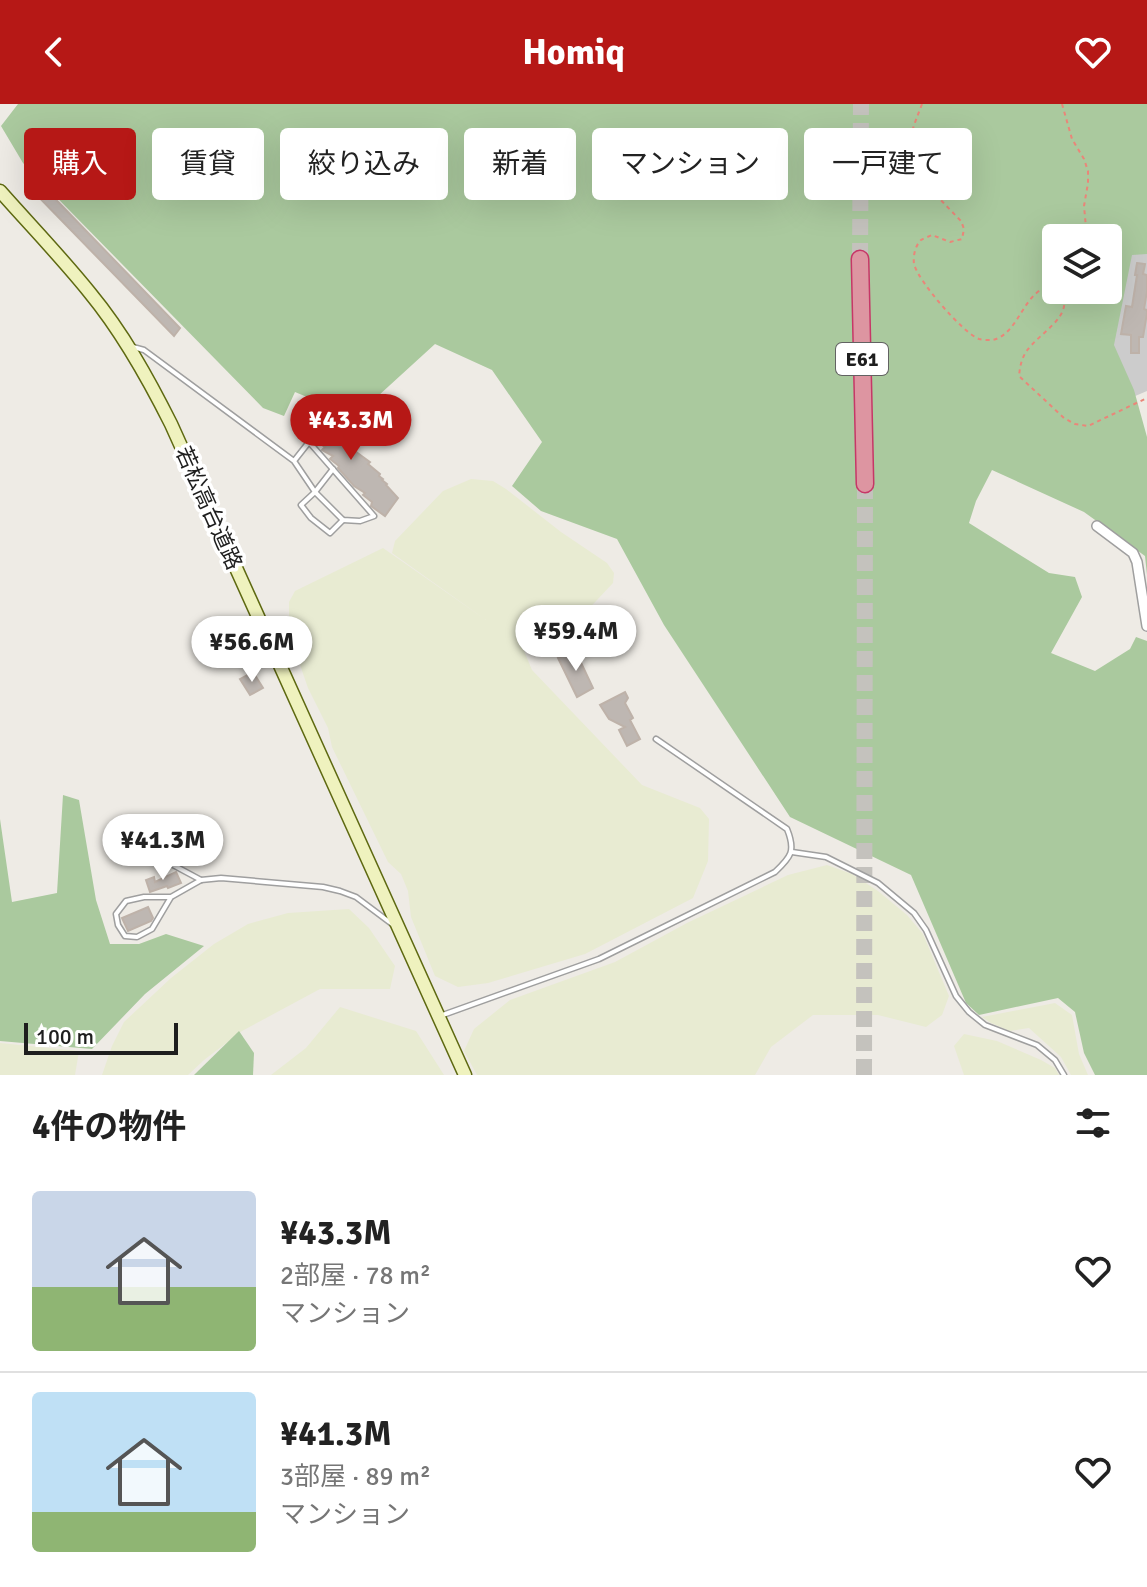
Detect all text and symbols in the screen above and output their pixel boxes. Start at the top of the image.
icon: back [32,30,76,74]
text: Homiq [522,30,625,75]
icon: heart [1071,30,1115,74]
chip: 購入 [24,128,136,200]
chip: 賃貸 [152,128,264,200]
chip: 絞り込み [280,128,448,200]
chip: 新着 [464,128,576,200]
chip: マンション [592,128,788,200]
chip: 一戸建て [804,128,972,200]
map controls [1042,224,1122,304]
button: layers [1042,224,1122,304]
road number: E61 [836,343,888,375]
pin: ¥43.3M [286,394,416,462]
text: ¥43.3M [308,404,394,436]
street label: 若松高台道路 [170,442,248,574]
pin: ¥59.4M [511,605,641,673]
text: ¥59.4M [533,615,619,647]
pin: ¥56.6M [187,616,317,684]
text: ¥56.6M [209,626,295,658]
pin: ¥41.3M [98,814,228,882]
text: ¥41.3M [120,824,206,856]
scale bar [24,1019,178,1055]
text: 100 m [36,1023,94,1050]
icon: filters [1071,1101,1115,1145]
text: 4件の物件 [32,1106,186,1148]
text: ¥43.3M [280,1212,392,1254]
icon: home [96,1223,192,1319]
icon: heart [1071,1249,1115,1293]
text: 2部屋 · 78 m² [280,1260,431,1292]
text: マンション [280,1298,410,1330]
text: ¥41.3M [280,1413,392,1455]
icon: home [96,1424,192,1520]
icon: heart [1071,1450,1115,1494]
text: 3部屋 · 89 m² [280,1461,431,1493]
text: マンション [280,1499,410,1531]

